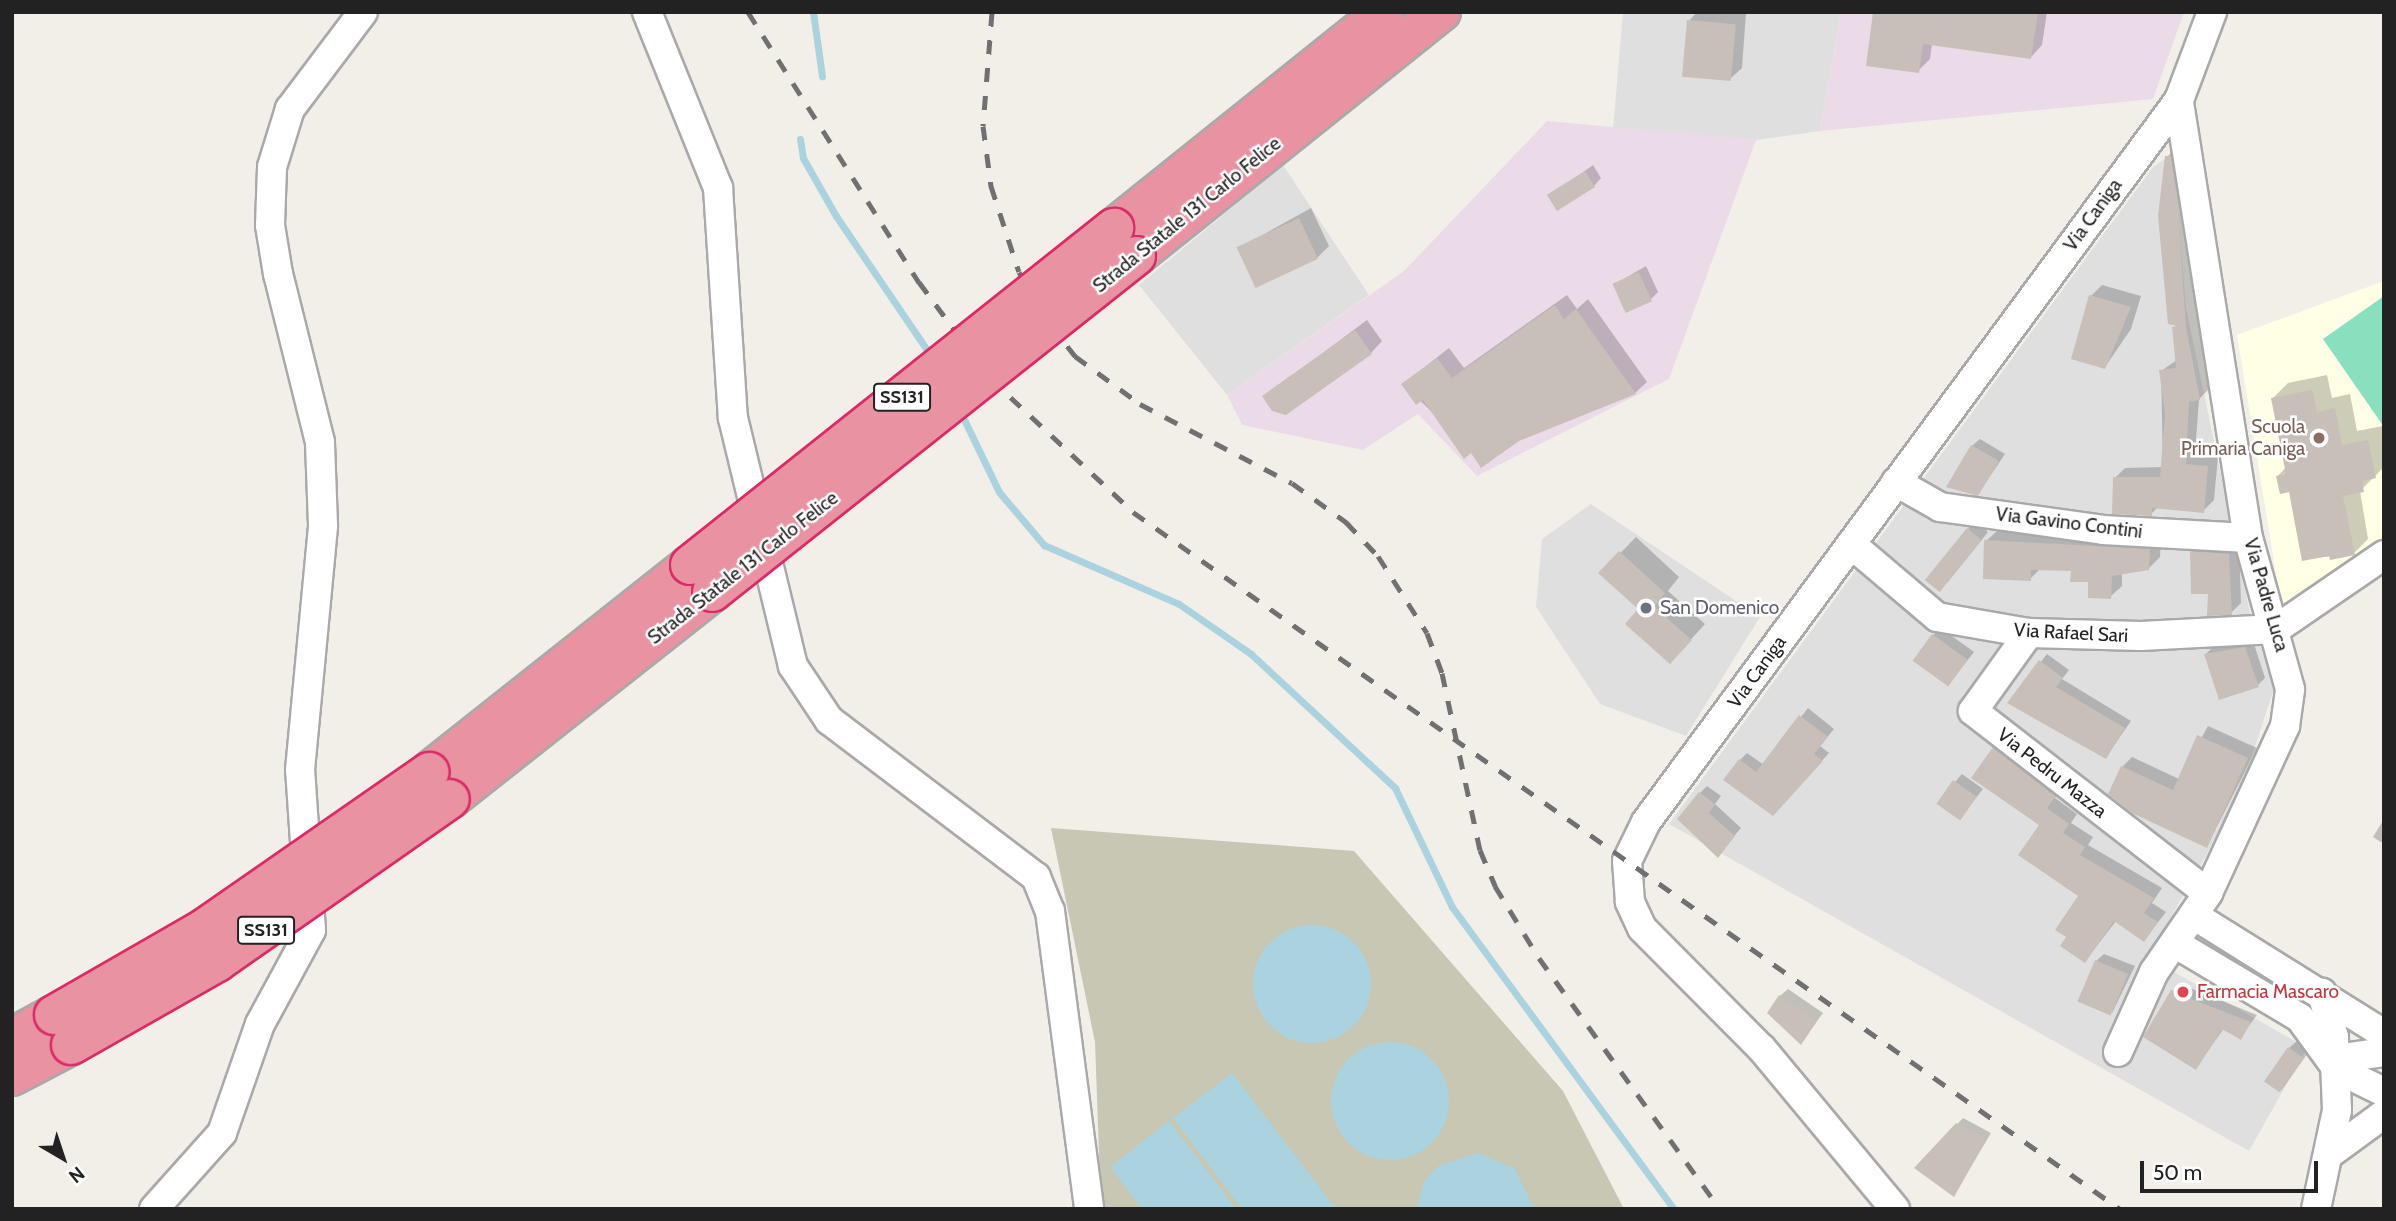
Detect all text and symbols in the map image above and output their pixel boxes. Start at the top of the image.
street label: Strada Statale 131 Carlo Felice [1089,132,1285,298]
street label: Via Caniga [2059,174,2127,256]
road number: SS131 [872,382,932,412]
place label: Scuola Primaria Caniga [2181,416,2305,460]
marker: Scuola Primaria Caniga [2311,430,2327,446]
street label: Strada Statale 131 Carlo Felice [644,487,842,649]
street label: Via Gavino Contini [1994,503,2144,543]
street label: Via Padre Luca [2239,536,2293,654]
place label: San Domenico [1660,597,1779,619]
marker: San Domenico [1638,600,1654,616]
street label: Via Rafael Sari [2013,619,2129,647]
street label: Via Caniga [1723,631,1791,713]
street label: Via Pedru Mazza [1993,723,2111,823]
road number: SS131 [236,916,296,945]
place label: Farmacia Mascaro [2197,981,2339,1003]
marker: Farmacia Mascaro [2175,984,2191,1000]
north arrow [28,1123,98,1193]
scale bar [2144,1148,2322,1192]
text: 50 m [2153,1160,2202,1185]
text: N [64,1162,89,1188]

